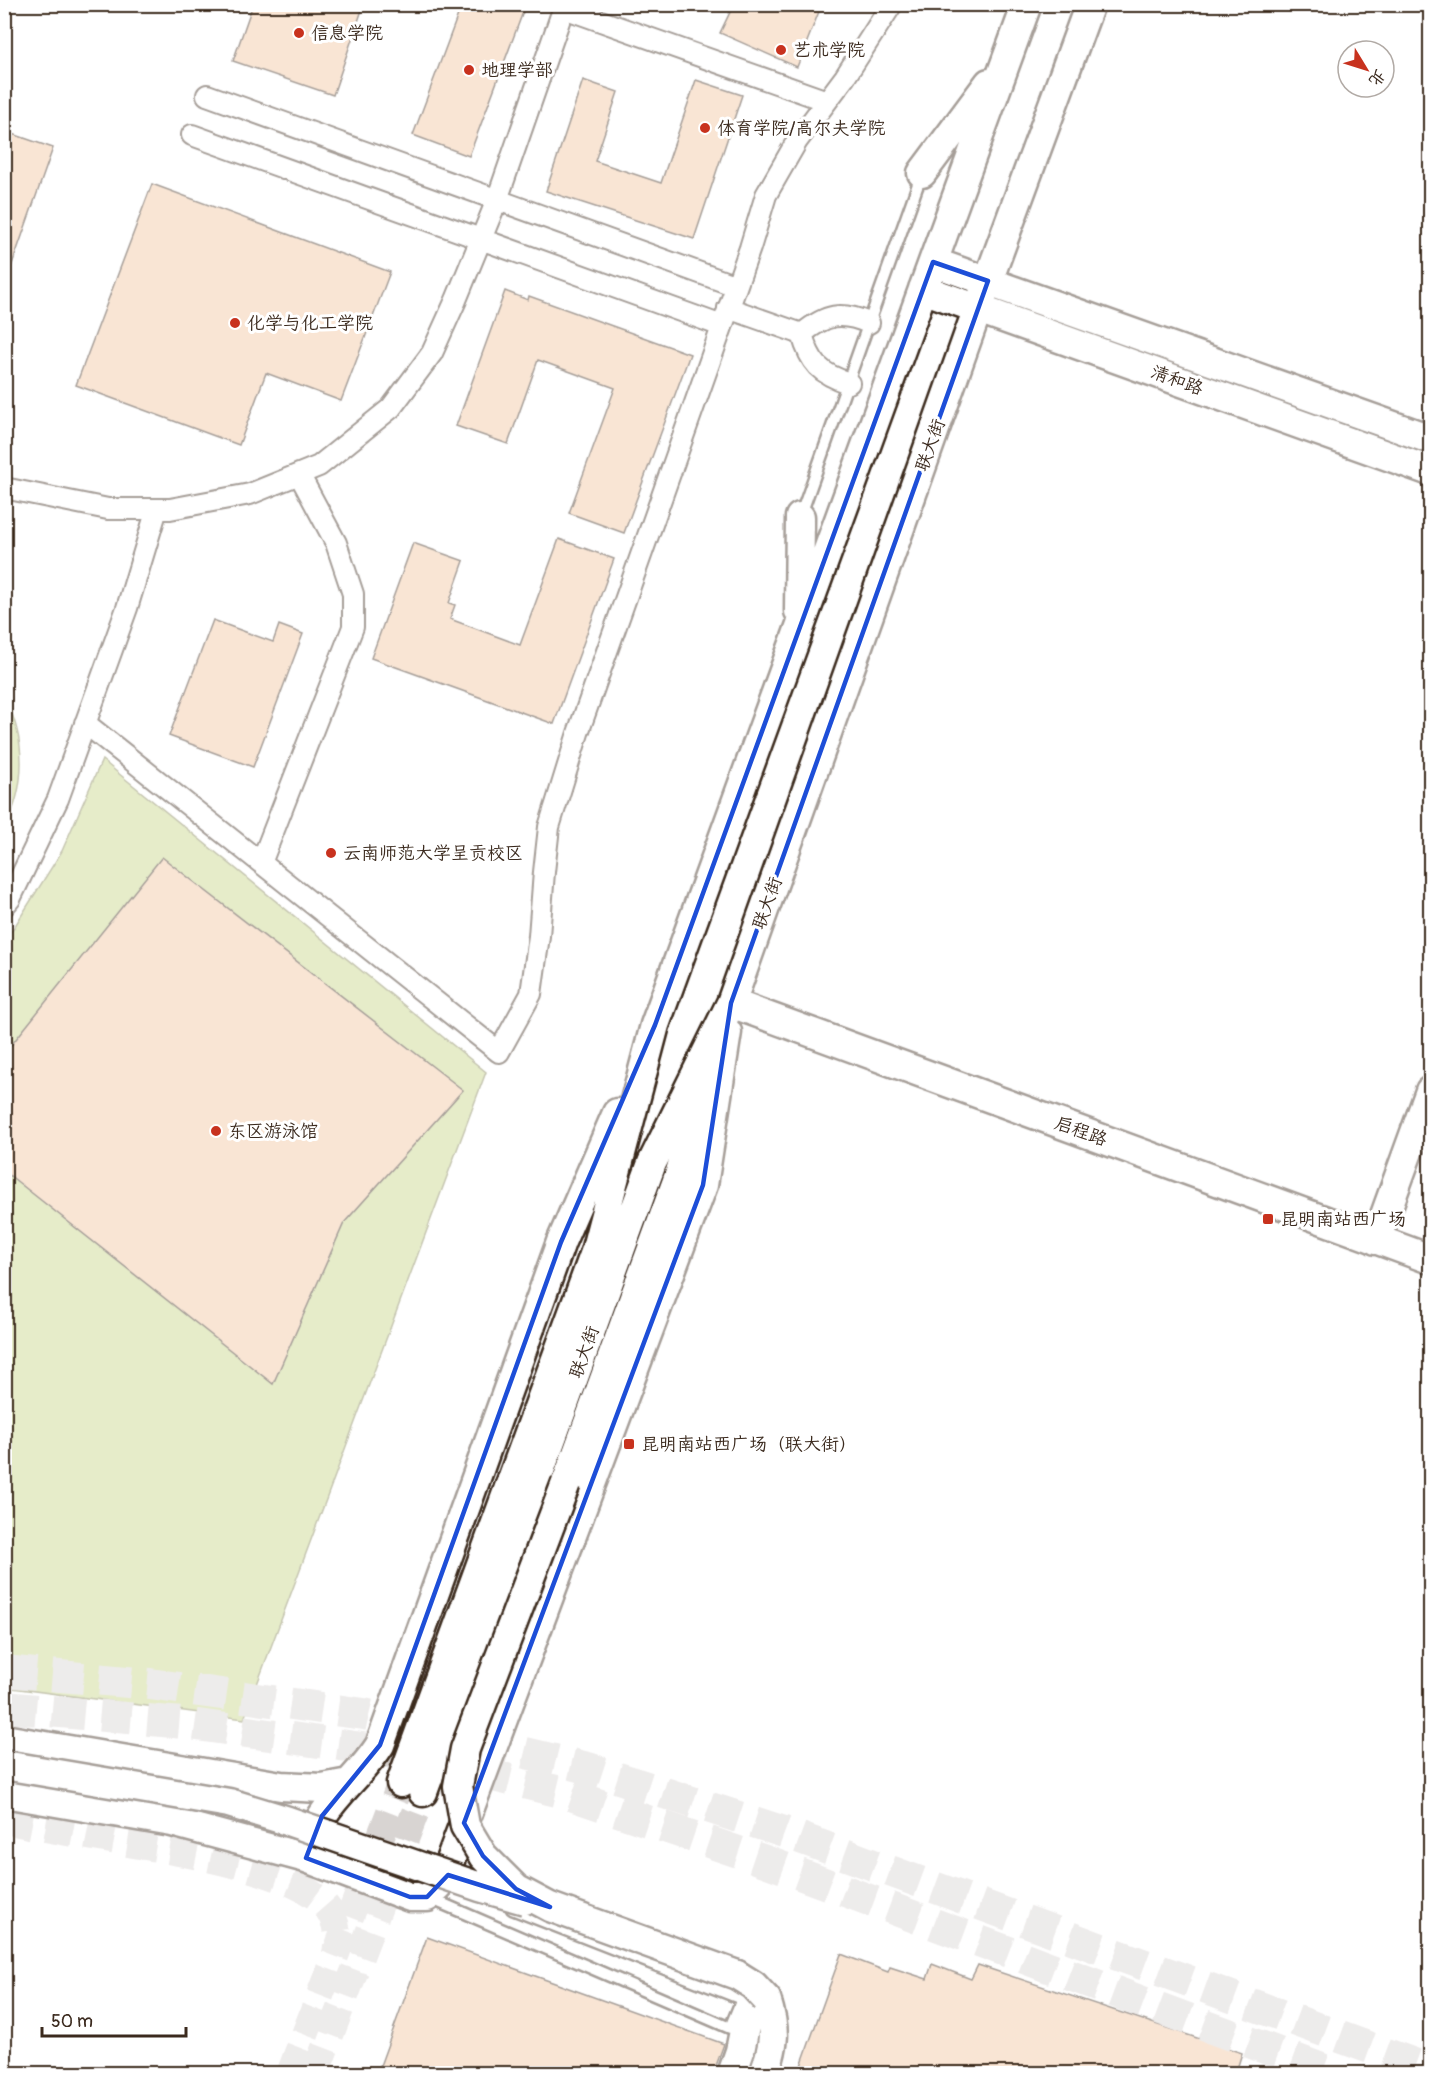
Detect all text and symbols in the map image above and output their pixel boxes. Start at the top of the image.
place label: 信息学院 [311,22,383,45]
marker: 信息学院 [292,26,306,40]
place label: 艺术学院 [793,39,865,62]
north arrow [1336,39,1396,99]
marker: 艺术学院 [774,43,788,57]
place label: 地理学部 [481,59,553,82]
marker: 地理学部 [462,63,476,77]
text: 北 [1364,65,1390,90]
place label: 体育学院/高尔夫学院 [717,117,885,140]
marker: 体育学院/高尔夫学院 [698,121,712,135]
place label: 化学与化工学院 [247,312,373,335]
marker: 化学与化工学院 [228,316,242,330]
street label: 清和路 [1148,360,1206,401]
street label: 联大街 [910,416,951,474]
place label: 云南师范大学呈贡校区 [343,842,523,865]
marker: 云南师范大学呈贡校区 [324,846,338,860]
street label: 联大街 [747,874,788,932]
street label: 启程路 [1052,1111,1110,1152]
place label: 东区游泳馆 [228,1120,318,1143]
marker: 东区游泳馆 [209,1124,223,1138]
place label: 昆明南站西广场 [1280,1208,1406,1231]
marker: 昆明南站西广场 [1261,1212,1275,1226]
street label: 联大街 [564,1323,605,1381]
place label: 昆明南站西广场（联大街） [641,1433,857,1456]
marker: 昆明南站西广场（联大街） [622,1437,636,1451]
scale bar [42,2000,186,2038]
text: 50 m [51,2010,93,2033]

